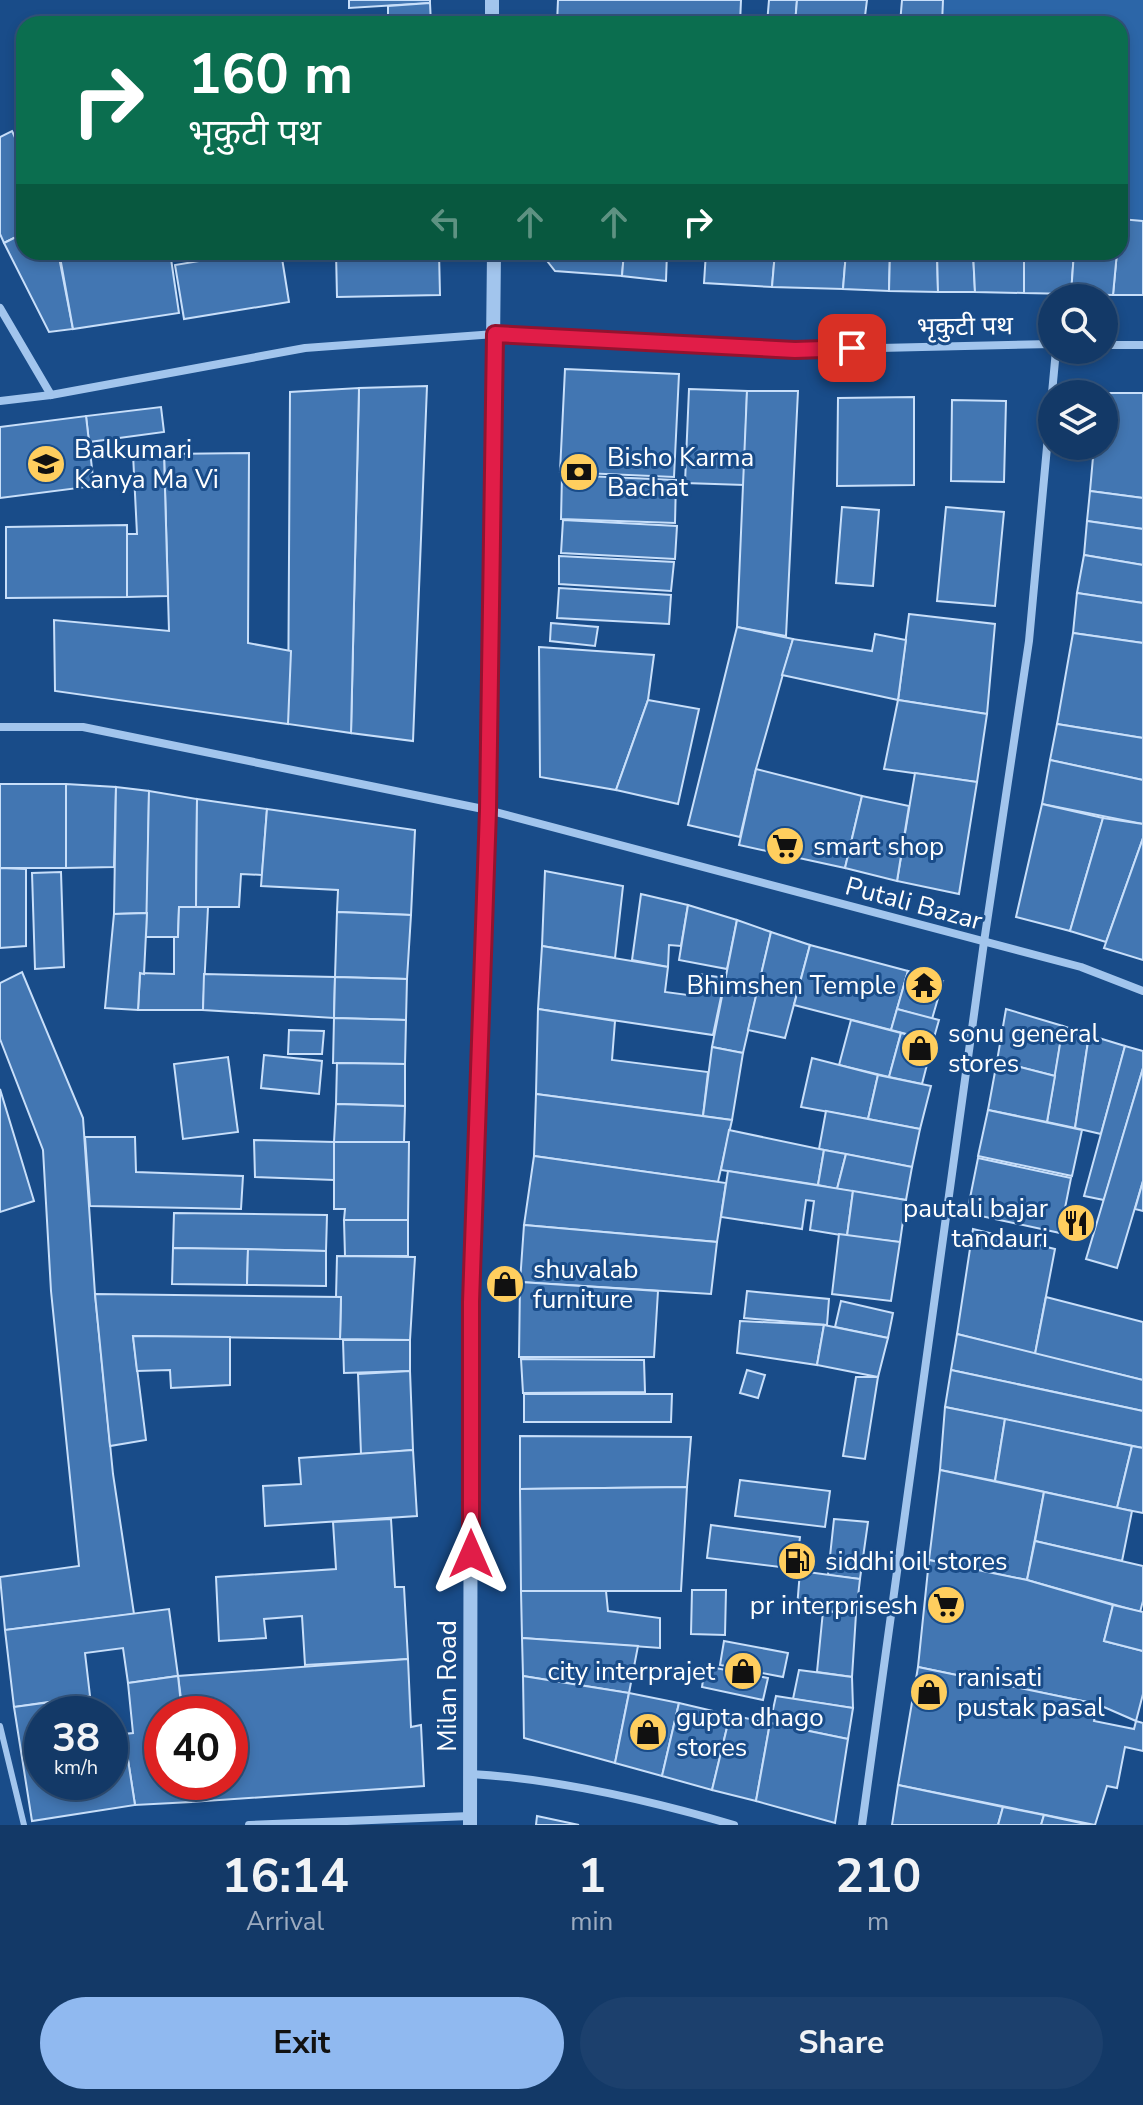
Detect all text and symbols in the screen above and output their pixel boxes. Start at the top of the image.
text: 160 m [188,36,353,113]
icon: right [56,48,160,152]
text: भृकुटी पथ [188,109,321,158]
icon: left [424,200,468,244]
icon: ahead [508,200,552,244]
icon: ahead [592,200,636,244]
icon: right [676,200,720,244]
map controls [1038,284,1118,460]
button: search [1038,284,1118,364]
street label: भृकुटी पथ [917,308,1014,345]
pin [818,314,886,382]
icon: arrive [830,326,874,370]
button: layers [1038,380,1118,460]
place label: Balkumari Kanya Ma Vi [74,432,219,497]
place label: Bisho Karma Bachat [607,440,754,505]
school or university icon: Balkumari Kanya Ma Vi [25,443,67,485]
bank icon: Bisho Karma Bachat [558,451,600,493]
supermarket icon: smart shop [764,825,806,867]
place label: smart shop [813,829,944,864]
street label: Putali Bazar [841,868,987,939]
temple icon: Bhimshen Temple [903,964,945,1006]
place label: Bhimshen Temple [687,968,896,1003]
place label: sonu general stores [948,1016,1100,1081]
shop icon: sonu general stores [899,1027,941,1069]
place label: pautali bajar tandauri [903,1191,1049,1256]
restaurant icon: pautali bajar tandauri [1055,1202,1097,1244]
place label: shuvalab furniture [533,1252,638,1317]
shop icon: shuvalab furniture [484,1263,526,1305]
position arrow [429,1512,513,1596]
fuel station icon: siddhi oil stores [776,1540,818,1582]
place label: siddhi oil stores [825,1544,1007,1579]
supermarket icon: pr interprisesh [925,1584,967,1626]
place label: pr interprisesh [750,1588,918,1623]
street label: Milan Road [430,1620,465,1752]
shop icon: city interprajet [722,1650,764,1692]
place label: city interprajet [548,1654,716,1689]
place label: ranisati pustak pasal [957,1660,1105,1725]
shop icon: ranisati pustak pasal [908,1671,950,1713]
speed limit sign: 40 [144,1696,248,1800]
place label: gupta dhago stores [676,1700,824,1765]
text: 38 [52,1711,100,1765]
shop icon: gupta dhago stores [627,1711,669,1753]
text: km/h [54,1754,98,1781]
text: 16:14 [222,1843,349,1909]
text: 1 [577,1843,606,1909]
text: 210 [835,1843,921,1909]
text: Arrival [246,1904,324,1939]
text: min [570,1904,613,1939]
text: m [867,1904,889,1939]
button: Exit [40,1997,564,2089]
button: Share [580,1997,1103,2089]

